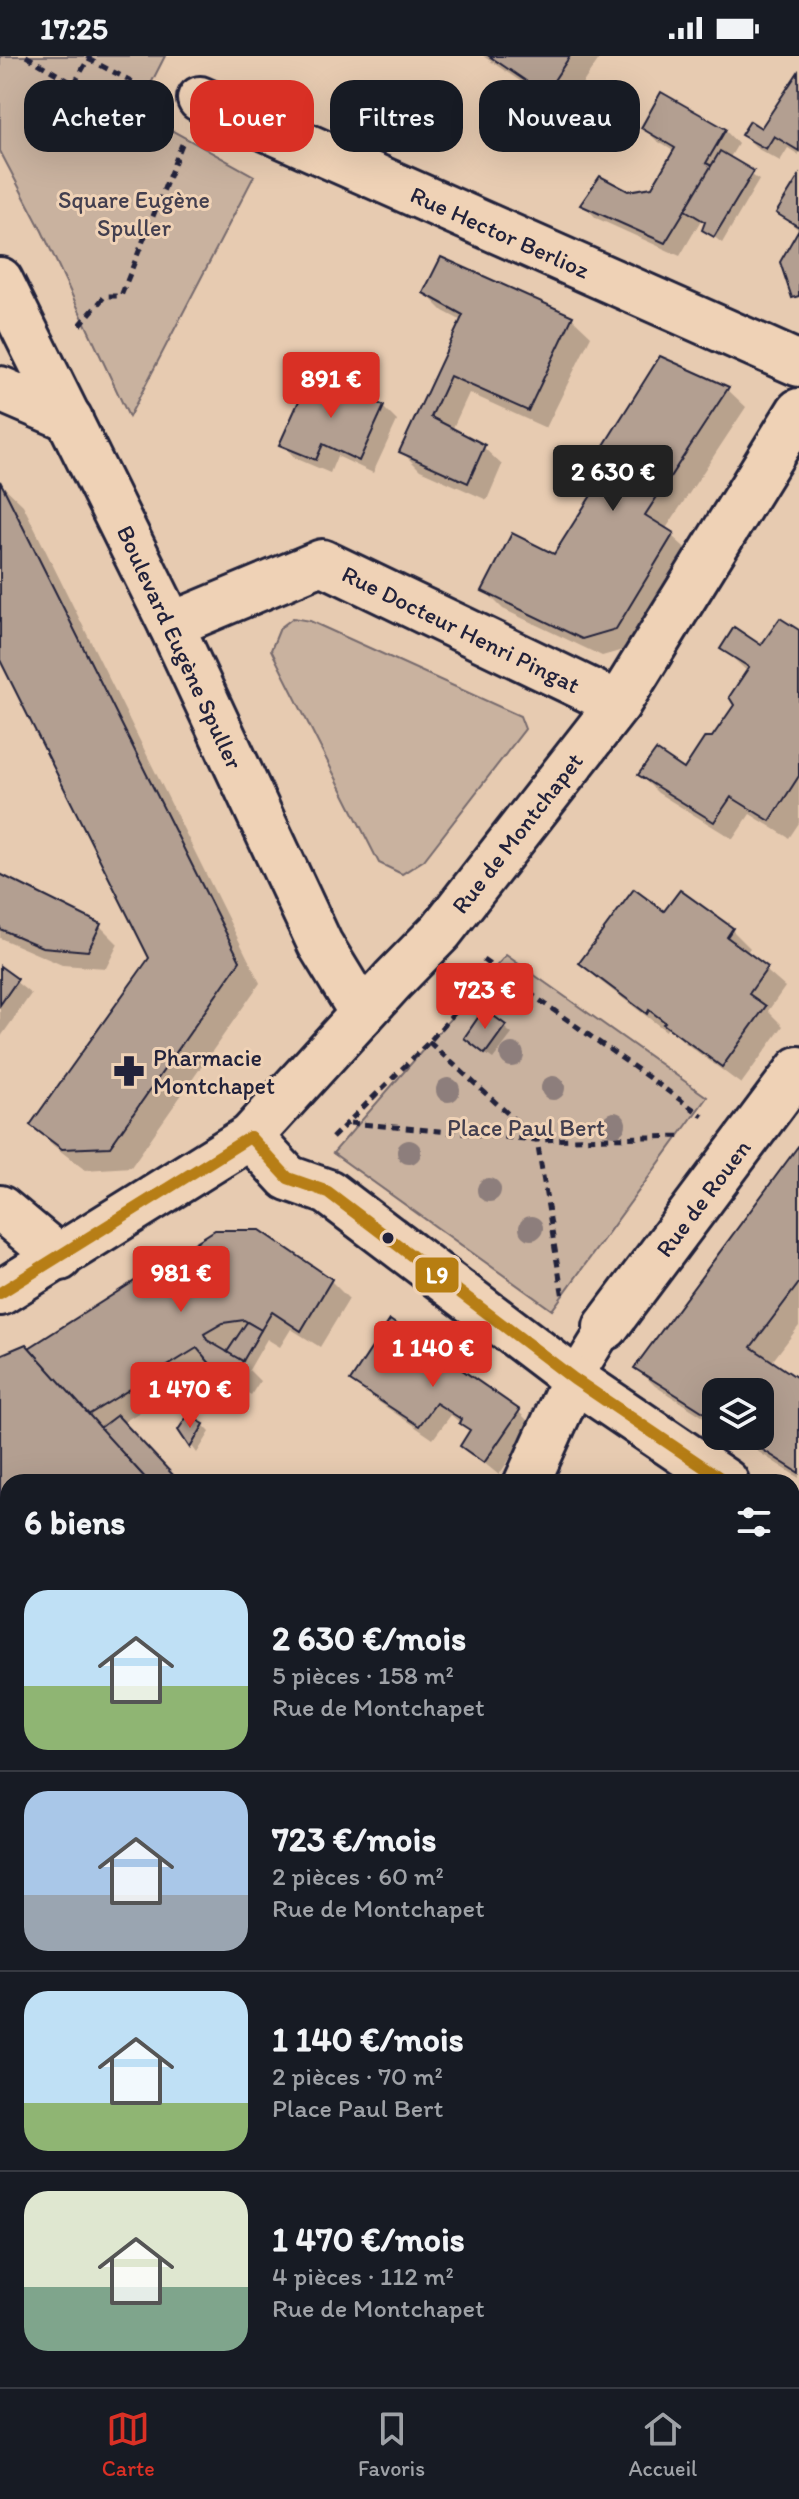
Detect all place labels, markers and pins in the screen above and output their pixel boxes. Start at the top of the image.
pin: 891 € [275,352,387,420]
pin: 2 630 € [539,445,687,513]
pin: 723 € [429,963,541,1031]
place label: Pharmacie Montchapet [153,1043,275,1100]
pharmacy icon: Pharmacie Montchapet [112,1054,146,1088]
unlabelled marker [380,1230,396,1246]
pin: 981 € [125,1246,237,1314]
pin: 1 140 € [359,1321,507,1389]
pin: 1 470 € [116,1362,264,1430]

